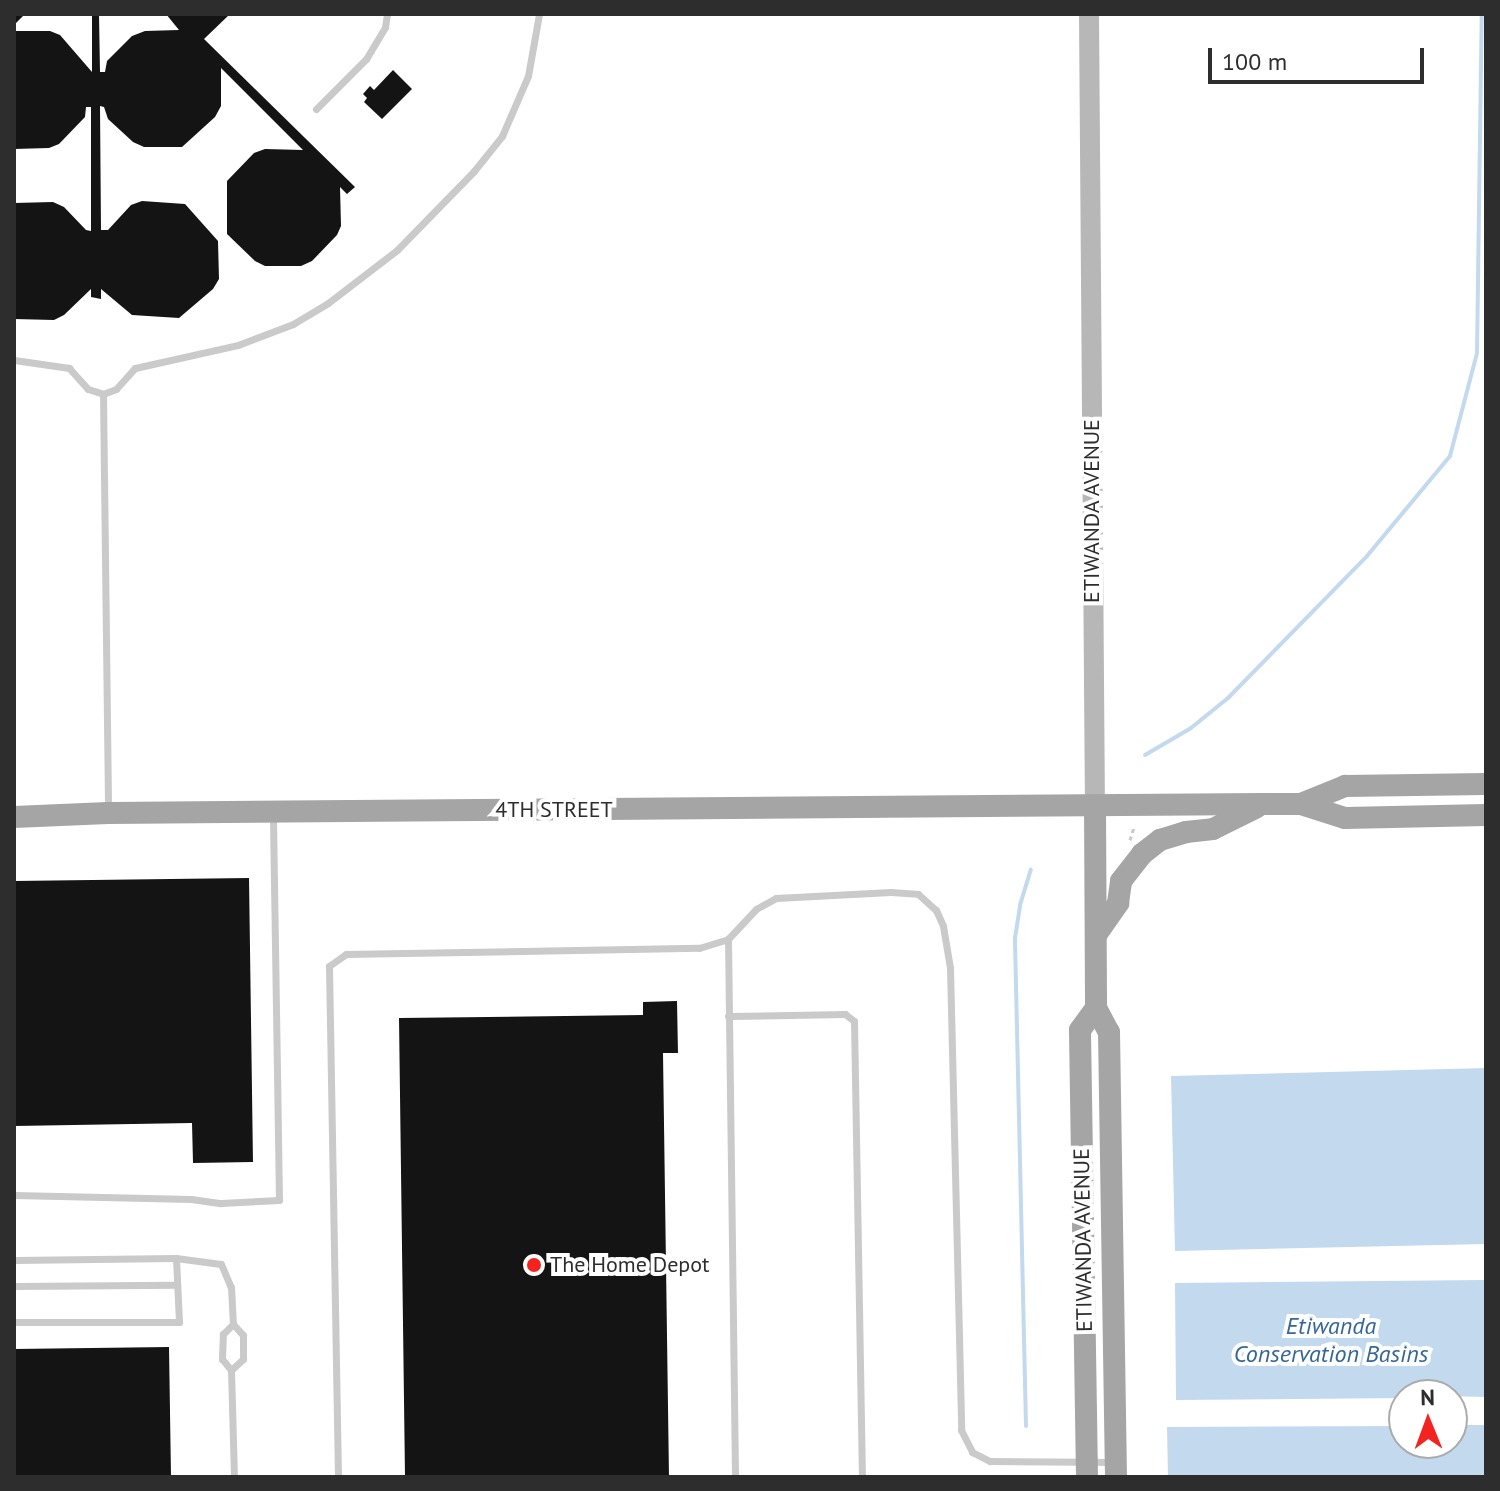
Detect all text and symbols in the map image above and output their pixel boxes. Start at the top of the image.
scale bar [1212,32,1428,82]
text: 100 m [1222,46,1287,77]
street label: ETIWANDA AVENUE [1079,418,1105,604]
street label: 4TH STREET [495,797,613,823]
street label: ETIWANDA AVENUE [1068,1147,1098,1333]
place label: The Home Depot [550,1252,709,1278]
marker: The Home Depot [525,1256,543,1274]
water label: Etiwanda Conservation Basins [1234,1312,1428,1368]
north arrow [1388,1379,1468,1459]
text: N [1420,1383,1435,1411]

